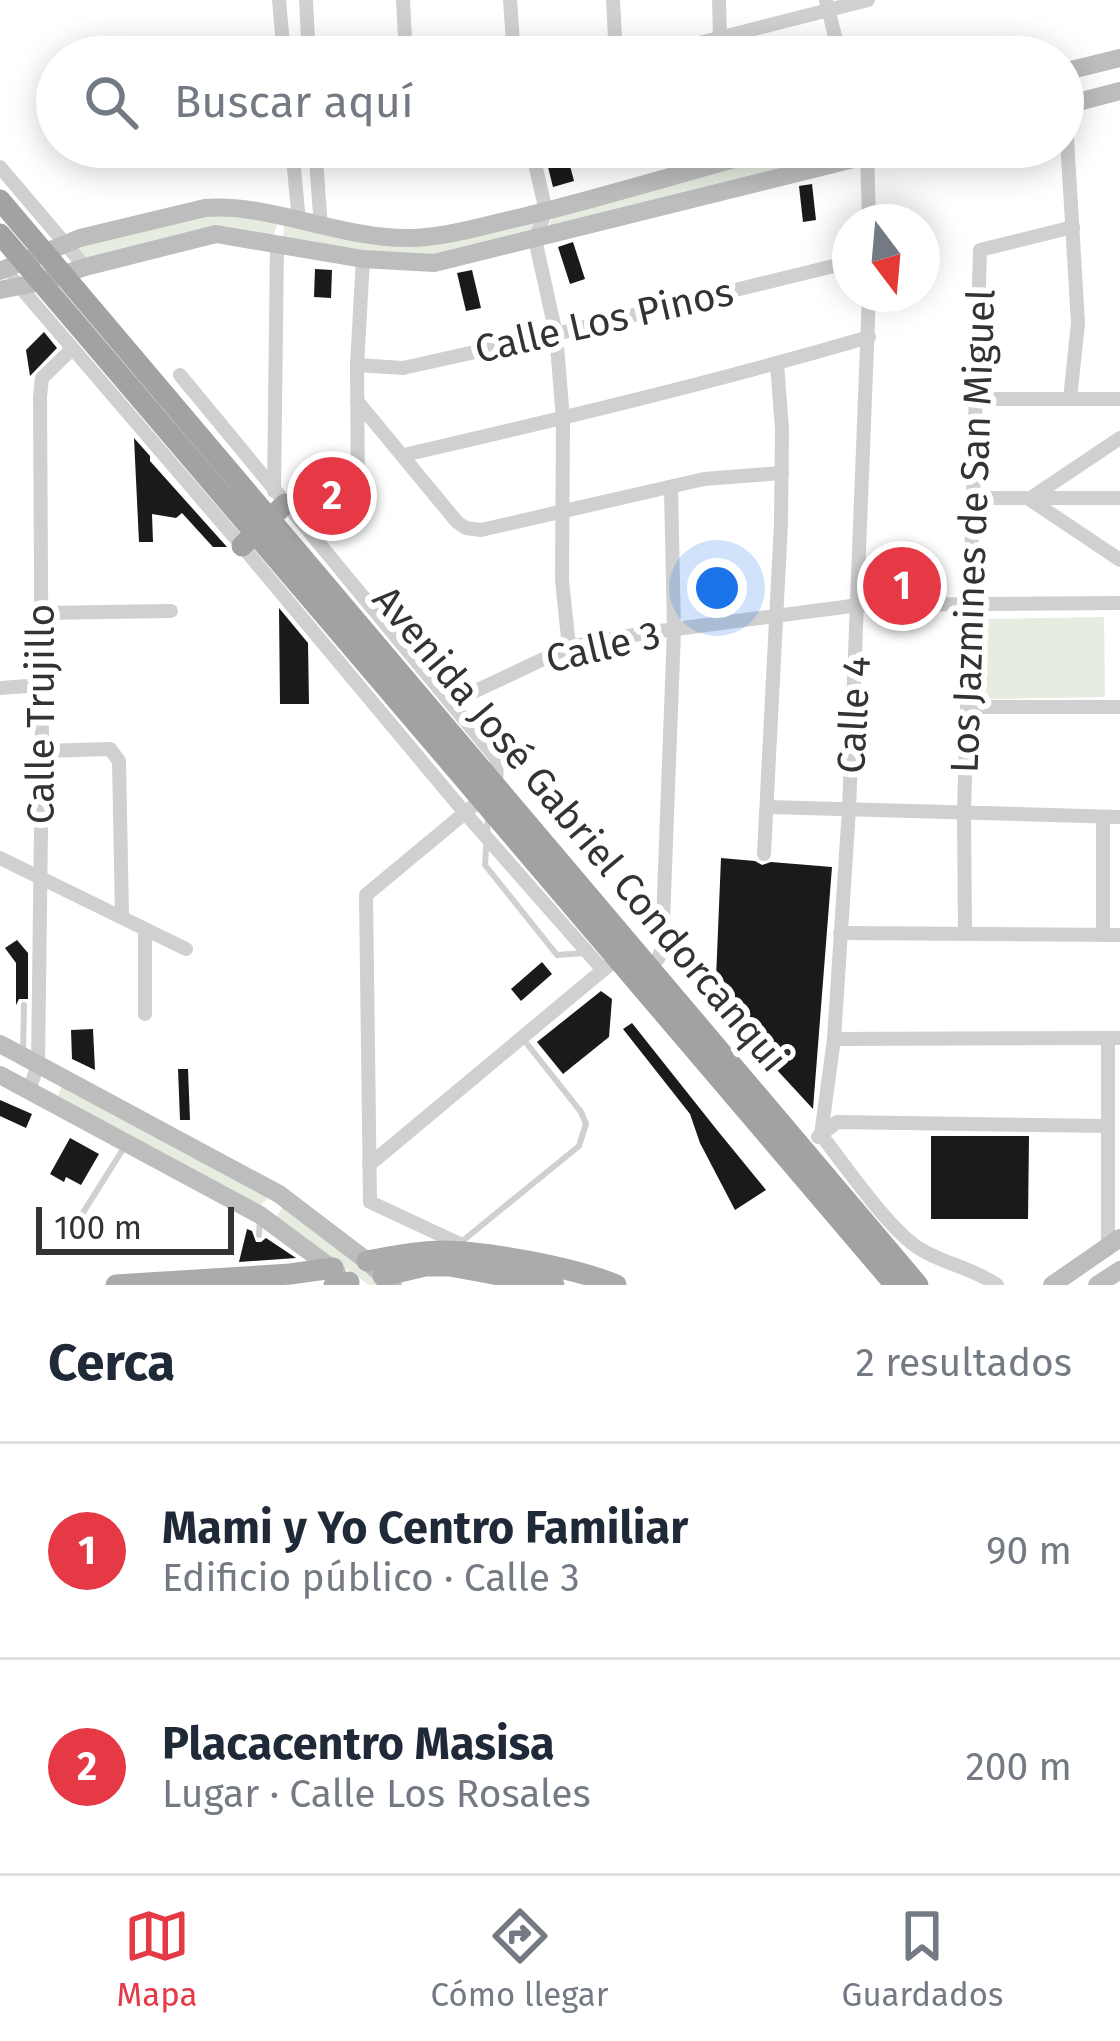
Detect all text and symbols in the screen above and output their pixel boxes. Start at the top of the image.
search box [36,36,1084,168]
icon: search [78,69,144,135]
text: Buscar aquí [174,75,414,129]
north arrow [832,204,940,312]
street label: Calle Los Pinos [470,269,738,373]
street label: Los Jazmines de San Miguel [942,288,1004,774]
pin: 2 [293,451,371,541]
pin: 1 [863,541,941,631]
your location [687,558,747,618]
street label: Avenida José Gabriel Condorcanqui [363,577,797,1081]
street label: Calle Trujillo [18,604,64,824]
street label: Calle 3 [541,612,665,682]
street label: Calle 4 [828,655,880,775]
scale bar [36,1201,234,1254]
text: 100 m [54,1208,142,1248]
text: Cerca [48,1332,175,1394]
text: 2 resultados [856,1340,1072,1386]
text: Mami y Yo Centro Familiar [162,1501,688,1555]
text: 1 [78,1528,96,1574]
text: 90 m [986,1528,1072,1574]
text: Edificio público · Calle 3 [162,1555,580,1601]
text: Placacentro Masisa [162,1717,555,1771]
text: 2 [77,1744,97,1790]
text: 200 m [965,1744,1072,1790]
text: Lugar · Calle Los Rosales [162,1771,591,1817]
tab: Mapa [117,1903,197,2015]
tab: Cómo llegar [431,1903,608,2015]
tab: Guardados [842,1903,1003,2015]

